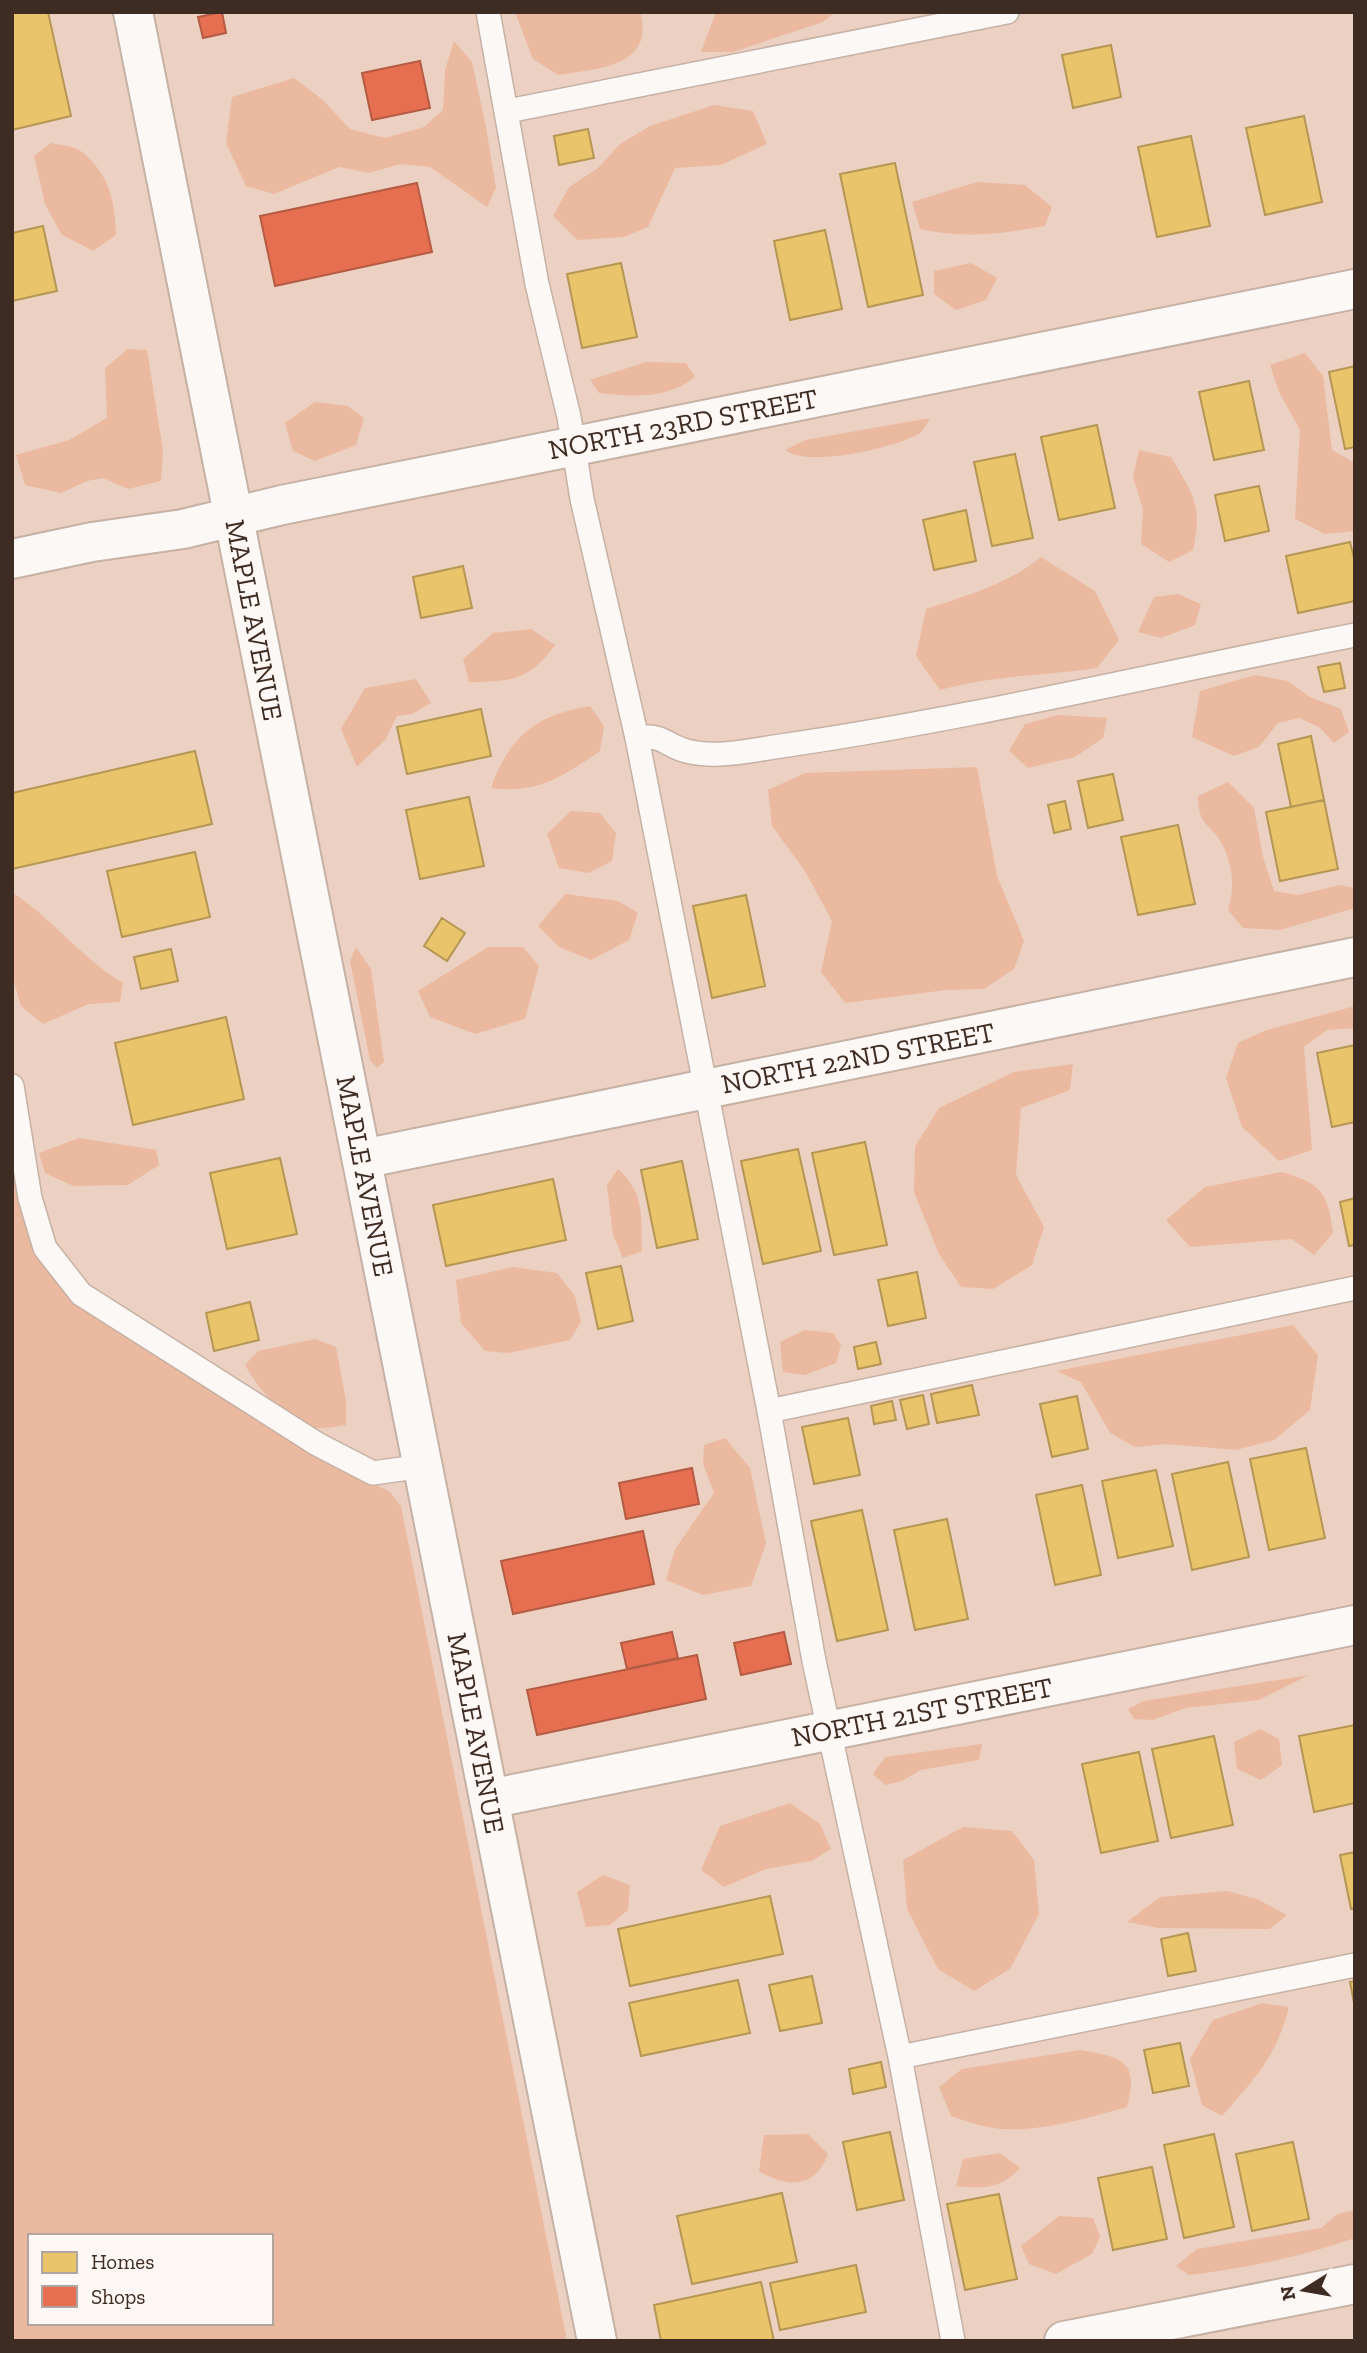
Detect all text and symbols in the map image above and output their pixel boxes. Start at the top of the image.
street label: NORTH 23RD STREET [546,382,820,466]
street label: MAPLE AVENUE [218,517,290,723]
street label: NORTH 22ND STREET [719,1015,997,1101]
street label: MAPLE AVENUE [329,1073,401,1279]
street label: MAPLE AVENUE [440,1630,512,1836]
street label: NORTH 21ST STREET [789,1670,1055,1754]
legend [28,2234,273,2325]
text: Homes [91,2249,154,2274]
north arrow [1269,2255,1339,2325]
text: Shops [91,2284,145,2309]
text: N [1275,2284,1300,2302]

